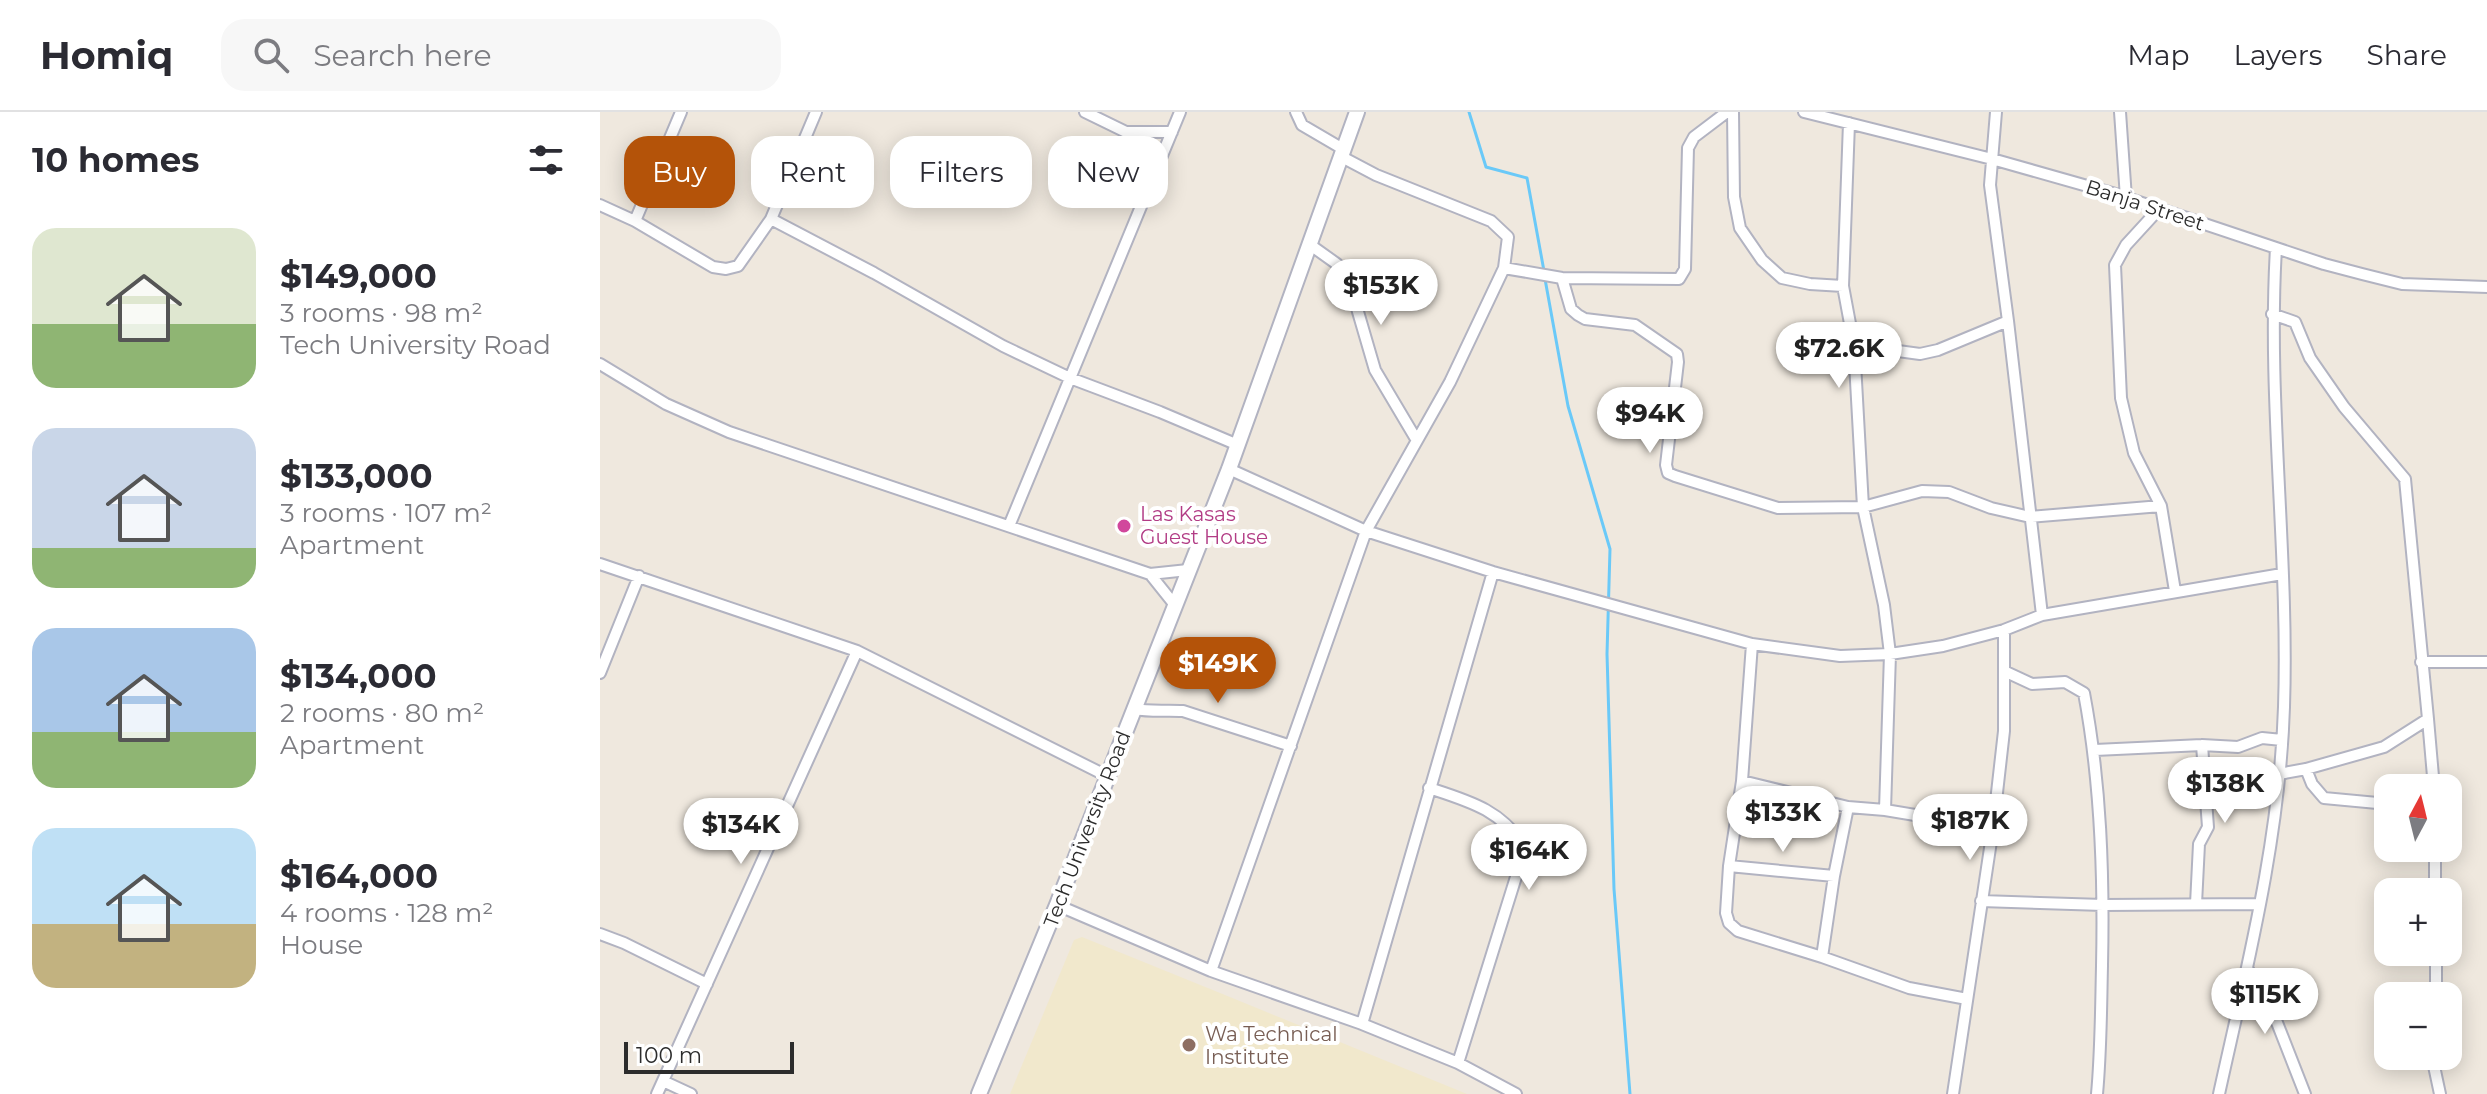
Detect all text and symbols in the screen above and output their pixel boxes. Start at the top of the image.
search box [221,19,781,91]
text: Homiq [40,32,173,79]
icon: search [249,33,293,77]
text: Search here [313,37,492,74]
text: Map [2127,38,2190,72]
text: Layers [2234,38,2323,72]
text: Share [2367,38,2447,72]
chip: Buy [624,136,735,208]
chip: Rent [751,136,874,208]
chip: Filters [890,136,1032,208]
chip: New [1048,136,1168,208]
icon: filters [524,138,568,182]
text: 10 homes [32,139,199,181]
street label: Banja Street [2083,175,2207,235]
text: $149,000 [280,255,437,297]
pin: $153K [1325,259,1437,327]
icon: home [96,260,192,356]
text: $153K [1343,269,1419,301]
text: 3 rooms · 98 m² [280,297,483,329]
pin: $72.6K [1774,322,1904,390]
text: Tech University Road [280,329,551,361]
text: $72.6K [1794,332,1884,364]
pin: $94K [1603,387,1697,455]
text: $94K [1615,397,1685,429]
text: $133,000 [280,455,432,497]
icon: home [96,460,192,556]
text: 3 rooms · 107 m² [280,497,492,529]
place label: Las Kasas Guest House [1140,502,1268,549]
marker: Las Kasas Guest House [1115,517,1133,535]
text: Apartment [280,529,424,561]
pin: $149K [1162,637,1274,705]
text: $149K [1178,647,1258,679]
text: $134,000 [280,655,437,697]
icon: home [96,660,192,756]
text: 2 rooms · 80 m² [280,697,484,729]
street label: Tech University Road [1038,727,1136,931]
text: Apartment [280,729,424,761]
pin: $138K [2169,757,2281,825]
text: $138K [2186,767,2264,799]
north arrow [2374,774,2462,862]
map controls [2374,774,2462,1070]
pin: $133K [1727,786,1839,854]
pin: $187K [1914,794,2026,862]
text: $133K [1745,796,1821,828]
pin: $134K [685,798,797,866]
text: $187K [1930,804,2010,836]
text: $134K [701,808,781,840]
pin: $164K [1473,824,1585,892]
text: $164K [1489,834,1569,866]
text: $164,000 [280,855,438,897]
icon: home [96,860,192,956]
button: + [2374,878,2462,966]
text: 4 rooms · 128 m² [280,897,493,929]
text: House [280,929,363,961]
pin: $115K [2209,968,2321,1036]
text: $115K [2229,978,2301,1010]
button: − [2374,982,2462,1070]
place label: Wa Technical Institute [1205,1022,1338,1069]
marker: Wa Technical Institute [1180,1036,1198,1054]
scale bar [624,1038,794,1074]
text: 100 m [636,1042,702,1069]

